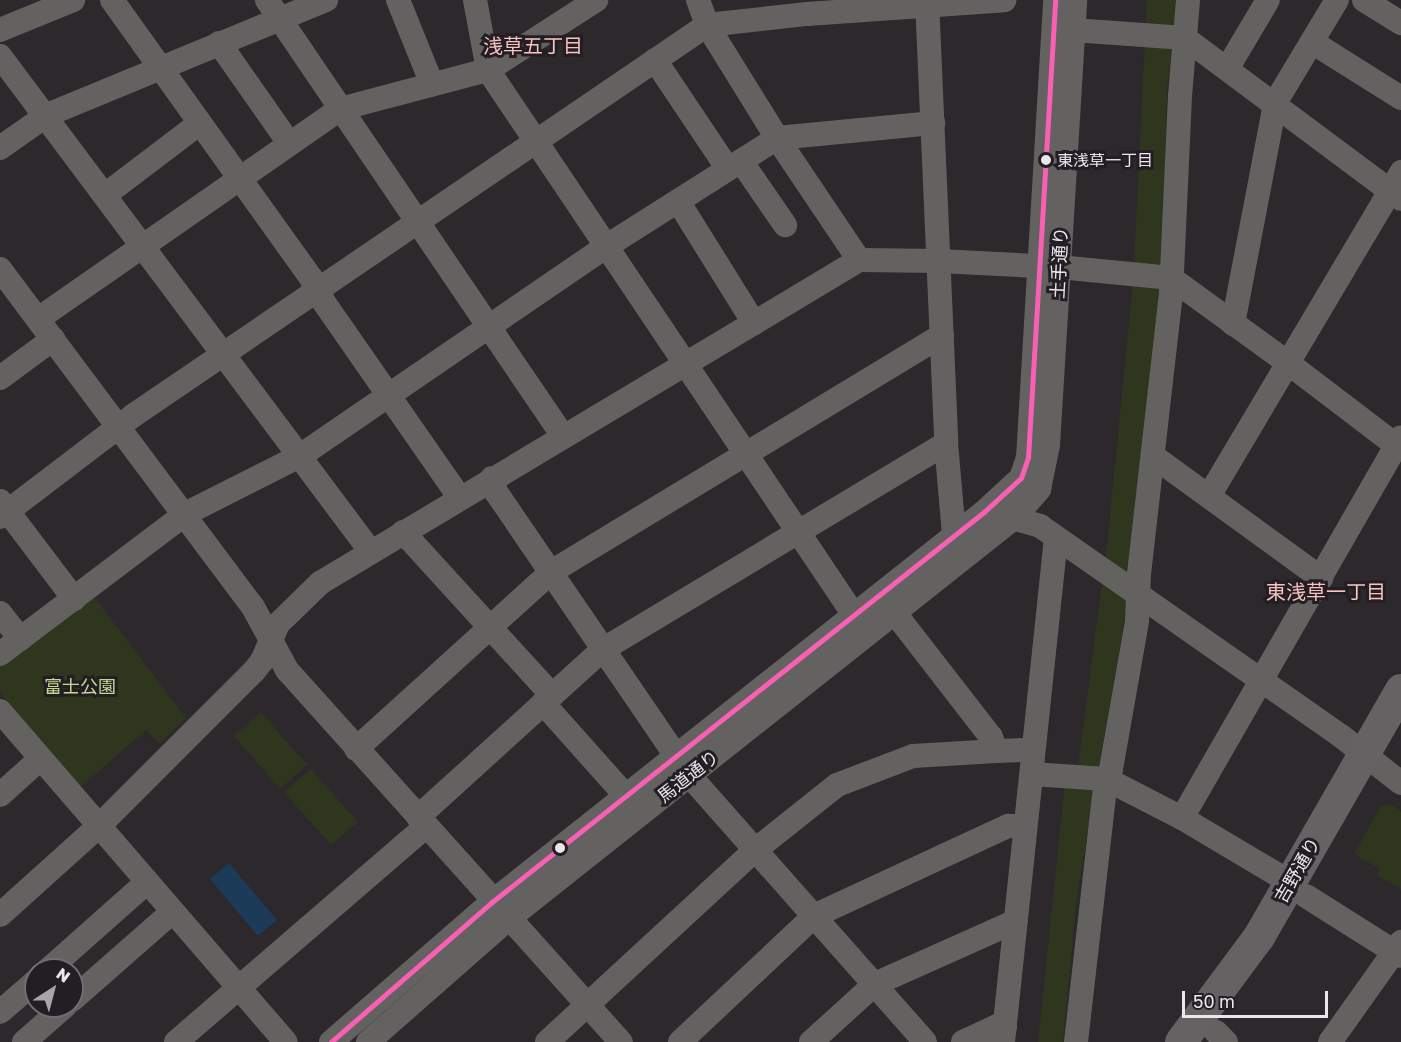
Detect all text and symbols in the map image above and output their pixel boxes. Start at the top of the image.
district label: 浅草五丁目 [483,33,583,57]
place label: 東浅草一丁目 [1057,150,1153,170]
marker: 東浅草一丁目 [1040,154,1052,166]
street label: 土手通り [1046,226,1072,300]
district label: 東浅草一丁目 [1266,579,1386,603]
park label: 富士公園 [44,675,116,697]
street label: 馬道通り [653,745,723,807]
street label: 吉野通り [1270,833,1324,907]
unlabelled marker [554,842,566,854]
north arrow [24,958,84,1018]
text: N [53,963,74,987]
scale bar [1185,979,1330,1017]
text: 50 m [1193,990,1235,1012]

